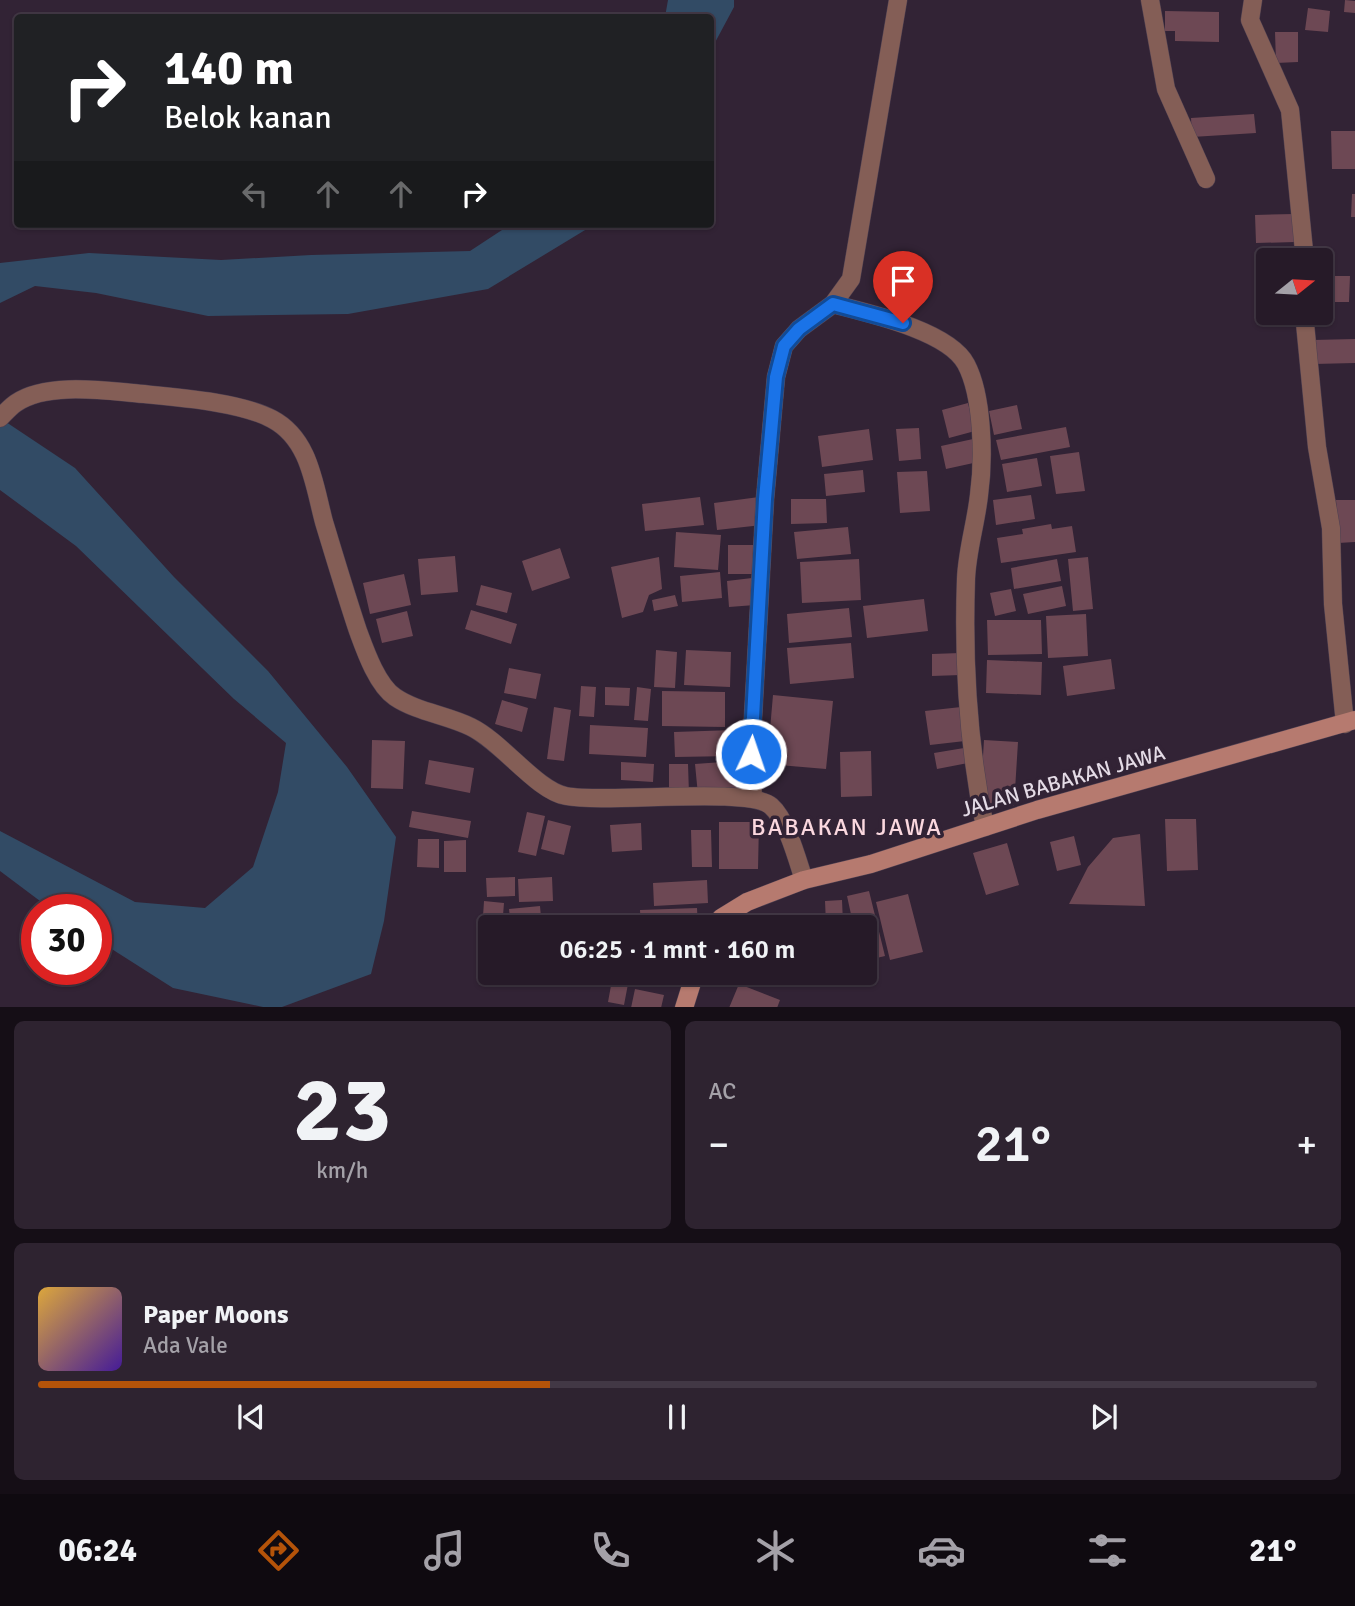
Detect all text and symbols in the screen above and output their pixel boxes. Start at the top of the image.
text: 140 m [164,38,294,98]
icon: right [49,42,140,133]
text: Belok kanan [164,98,332,137]
icon: left [236,175,274,213]
icon: ahead [309,175,347,213]
icon: ahead [382,175,420,213]
icon: right [455,175,493,213]
north arrow [1256,248,1334,326]
map controls [1256,248,1333,325]
pin [873,251,933,323]
icon: arrive [884,262,922,300]
position arrow [714,717,788,791]
street label: JALAN BABAKAN JAWA [958,739,1168,823]
district label: BABAKAN JAWA [751,812,943,842]
speed limit sign: 30 [21,894,112,985]
text: 06:25 · 1 mnt · 160 m [560,934,795,966]
text: 23 [293,1054,391,1167]
text: AC [709,1077,736,1106]
text: 21° [975,1112,1051,1176]
text: − [709,1121,729,1168]
text: + [1296,1121,1317,1168]
text: km/h [316,1156,368,1185]
text: Paper Moons [143,1299,289,1331]
text: Ada Vale [143,1331,228,1360]
icon: previous [232,1398,270,1436]
icon: pause [658,1398,696,1436]
icon: next [1085,1398,1123,1436]
icon: directions [254,1526,303,1575]
icon: music [420,1526,469,1575]
icon: phone [586,1526,635,1575]
icon: climate [751,1526,800,1575]
icon: car [917,1526,966,1575]
icon: filters [1083,1526,1132,1575]
text: 06:24 [58,1531,137,1570]
text: 21° [1249,1531,1296,1570]

